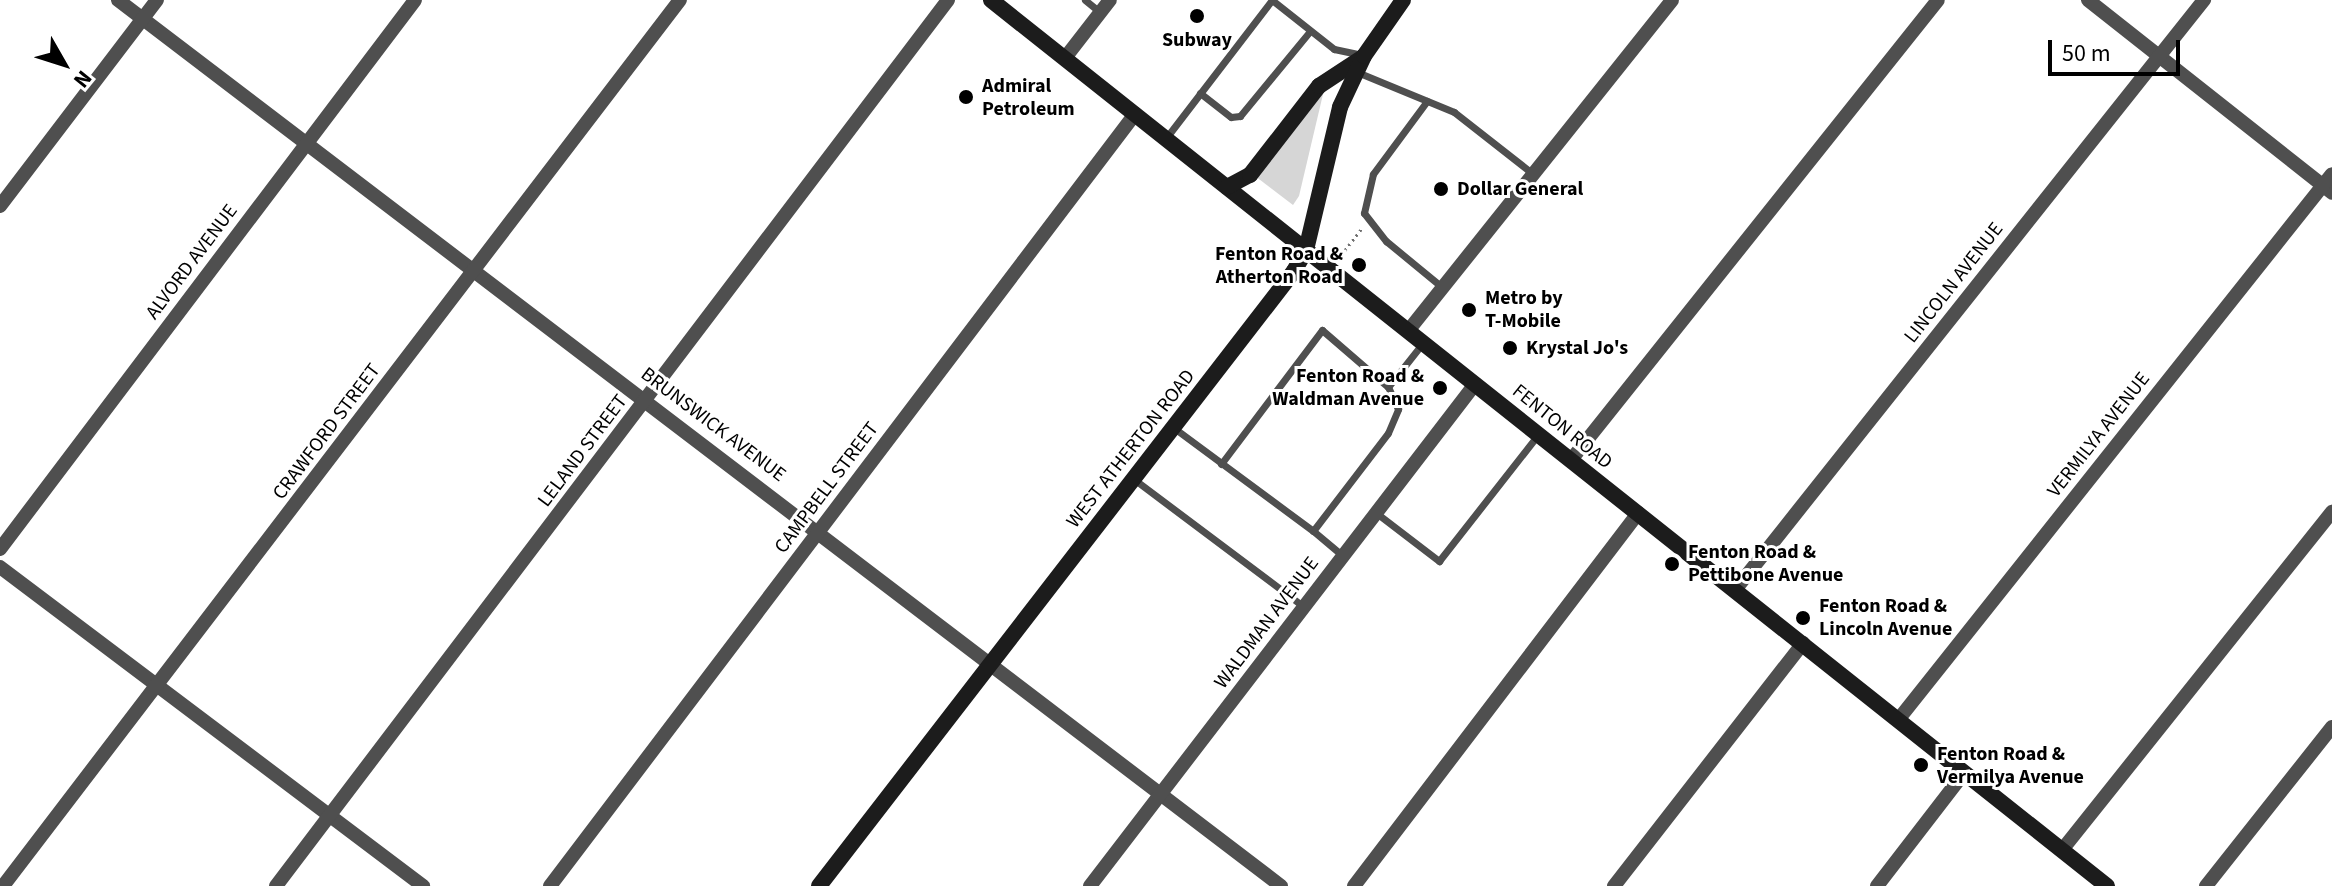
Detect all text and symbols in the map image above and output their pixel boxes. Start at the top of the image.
marker: Subway [1188,7,1206,25]
north arrow [24,24,104,104]
scale bar [2052,24,2184,74]
place label: Subway [1162,28,1232,52]
text: 50 m [2062,36,2111,71]
text: N [66,63,100,95]
place label: Admiral Petroleum [982,74,1075,121]
marker: Admiral Petroleum [957,88,975,106]
place label: Dollar General [1457,177,1583,201]
marker: Dollar General [1432,180,1450,198]
street label: ALVORD AVENUE [141,200,243,324]
street label: LINCOLN AVENUE [1899,218,2009,348]
place label: Fenton Road & Atherton Road [1215,242,1343,289]
marker: Fenton Road & Atherton Road [1350,256,1368,274]
place label: Metro by T-Mobile [1485,286,1563,333]
marker: Metro by T-Mobile [1460,301,1478,319]
place label: Krystal Jo's [1526,336,1628,360]
marker: Krystal Jo's [1501,339,1519,357]
street label: CRAWFORD STREET [268,359,386,505]
street label: BRUNSWICK AVENUE [636,363,790,487]
place label: Fenton Road & Waldman Avenue [1272,364,1424,411]
street label: WEST ATHERTON ROAD [1062,365,1200,533]
street label: VERMILYA AVENUE [2043,368,2155,502]
marker: Fenton Road & Waldman Avenue [1431,379,1449,397]
street label: FENTON ROAD [1507,379,1617,475]
street label: LELAND STREET [533,390,633,512]
street label: CAMPBELL STREET [770,418,884,558]
place label: Fenton Road & Pettibone Avenue [1688,540,1843,587]
street label: WALDMAN AVENUE [1210,552,1324,694]
marker: Fenton Road & Pettibone Avenue [1663,555,1681,573]
place label: Fenton Road & Lincoln Avenue [1819,594,1952,641]
marker: Fenton Road & Lincoln Avenue [1794,609,1812,627]
place label: Fenton Road & Vermilya Avenue [1937,742,2084,789]
marker: Fenton Road & Vermilya Avenue [1912,756,1930,774]

